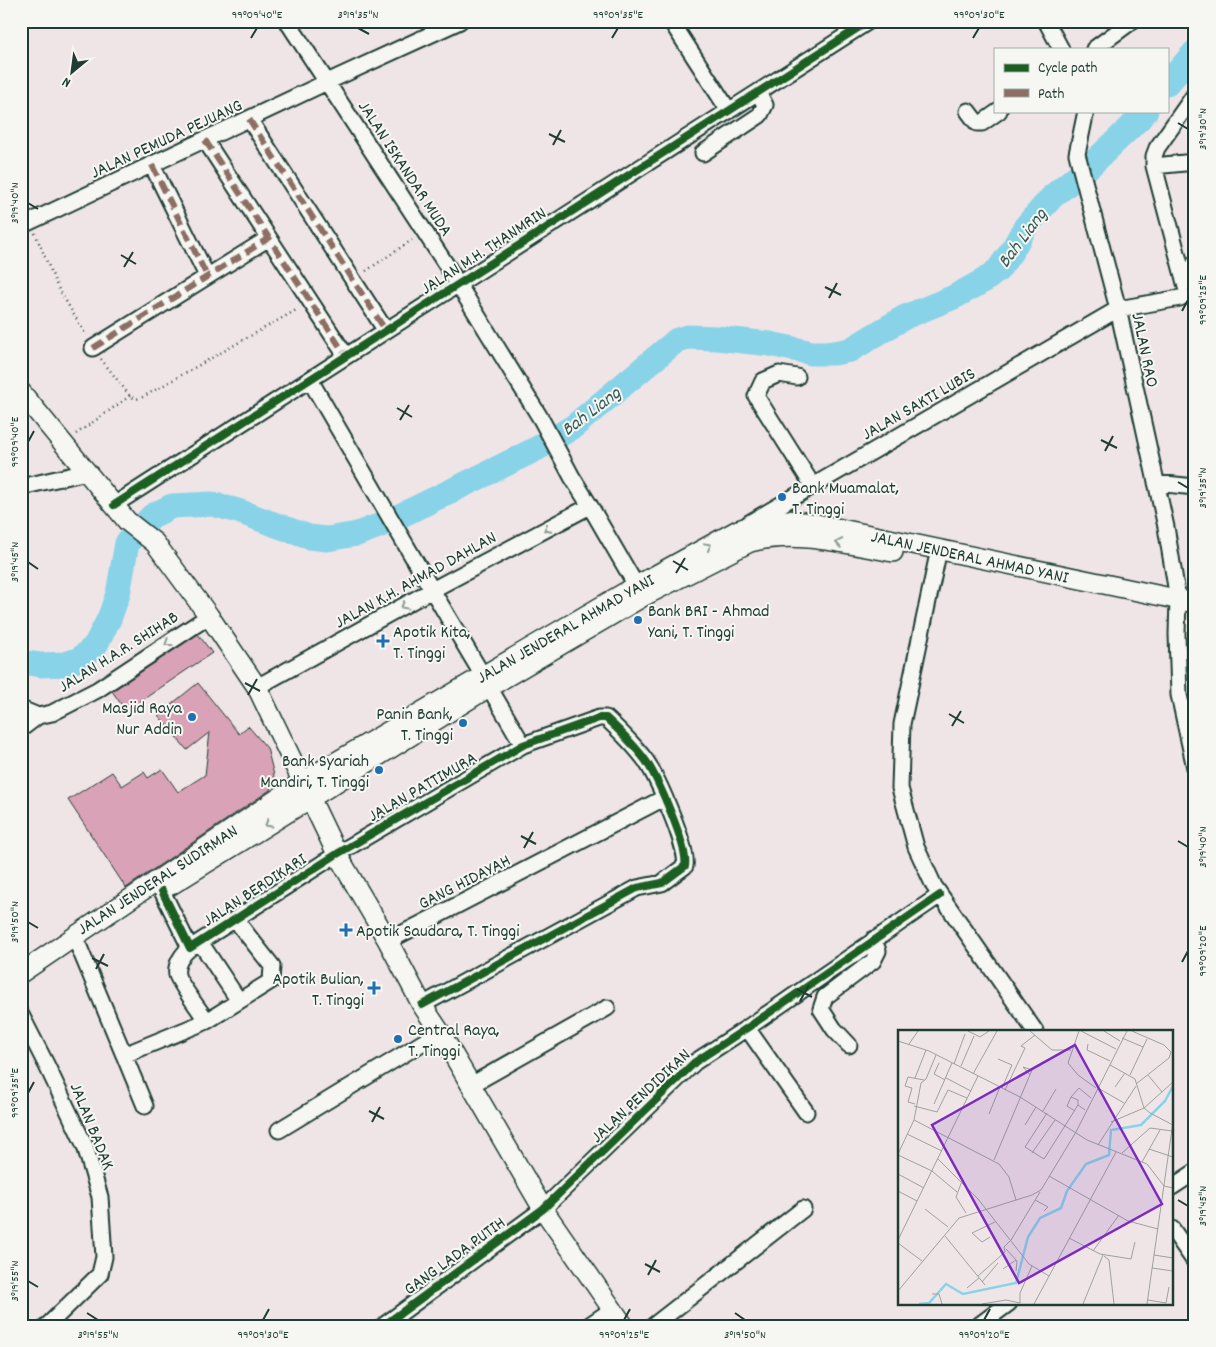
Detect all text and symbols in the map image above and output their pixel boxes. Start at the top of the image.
text: 99°09'40"E [232,7,283,24]
text: 3°19'35"N [338,7,378,24]
text: 99°09'35"E [593,7,643,24]
text: 99°09'30"E [954,7,1005,24]
north arrow [48,48,98,98]
legend [994,48,1168,112]
text: Cycle path [1038,58,1098,80]
text: N [59,71,75,92]
text: Path [1038,84,1064,106]
street label: JALAN PEMUDA PEJUANG [87,94,247,186]
street label: JALAN ISKANDAR MUDA [351,97,457,242]
text: 3°19'30"N [1195,108,1212,150]
text: 3°19'40"N [7,182,24,224]
street label: JALAN M.H. THANMRIN [417,202,552,302]
water label: Bah Liang [992,203,1056,274]
text: 99°09'25"E [1195,275,1212,325]
street label: JALAN RAO [1123,311,1164,390]
street label: JALAN SAKTI LUBIS [858,362,981,448]
water label: Bah Liang [557,381,628,444]
text: 99°09'40"E [7,416,24,467]
text: 3°19'35"N [1195,468,1212,508]
place label: Bank Muamalat, T. Tinggi [792,477,899,523]
marker: Bank Muamalat, T. Tinggi [776,491,788,503]
one-way arrow [544,522,553,532]
street label: JALAN JENDERAL AHMAD YANI [868,525,1071,592]
street label: JALAN K.H. AHMAD DAHLAN [331,526,502,636]
one-way arrow [834,538,843,548]
text: 3°19'45"N [7,542,24,582]
one-way arrow [702,543,711,553]
street label: JALAN JENDERAL AHMAD YANI [473,569,660,691]
one-way arrow [401,599,410,609]
place label: Bank BRI - Ahmad Yani, T. Tinggi [648,600,769,646]
street label: JALAN H.A.R. SHIHAB [54,606,184,700]
marker: Bank BRI - Ahmad Yani, T. Tinggi [632,614,644,626]
place label: Apotik Kita, T. Tinggi [393,621,471,667]
marker: Apotik Kita, T. Tinggi [377,635,389,647]
one-way arrow [164,637,174,646]
place label: Masjid Raya Nur Addin [102,697,183,743]
place label: Panin Bank, T. Tinggi [376,703,453,749]
marker: Masjid Raya Nur Addin [186,711,198,723]
marker: Panin Bank, T. Tinggi [457,717,469,729]
street label: JALAN PATTIMURA [364,747,483,830]
place label: Bank Syariah Mandiri, T. Tinggi [260,750,369,796]
marker: Bank Syariah Mandiri, T. Tinggi [373,764,385,776]
one-way arrow [265,818,274,827]
street label: JALAN JENDERAL SUDIRMAN [73,820,244,943]
text: 3°19'40"N [1195,826,1212,868]
street label: JALAN BERDIKARI [198,848,313,934]
street label: GANG HIDAYAH [415,849,516,917]
text: 3°19'50"N [7,901,24,943]
place label: Apotik Saudara, T. Tinggi [356,920,519,945]
marker: Apotik Saudara, T. Tinggi [340,924,352,936]
text: 99°09'20"E [1195,925,1212,976]
place label: Apotik Bulian, T. Tinggi [272,968,364,1014]
marker: Apotik Bulian, T. Tinggi [368,982,380,994]
place label: Central Raya, T. Tinggi [408,1019,500,1065]
inset map [898,1030,1174,1304]
marker: Central Raya, T. Tinggi [392,1033,404,1045]
street label: JALAN PENDIDIKAN [586,1044,697,1150]
text: 99°09'35"E [7,1068,24,1118]
street label: JALAN BADAK [62,1079,120,1174]
text: 3°19'45"N [1195,1186,1212,1226]
street label: GANG LADA PUTIH [399,1212,511,1302]
text: 3°19'55"N [7,1260,24,1301]
text: 3°19'55"N [78,1327,119,1344]
text: 99°09'30"E [238,1327,289,1344]
text: 99°09'25"E [599,1327,649,1344]
text: 3°19'50"N [724,1327,766,1344]
text: 99°09'20"E [959,1327,1010,1344]

